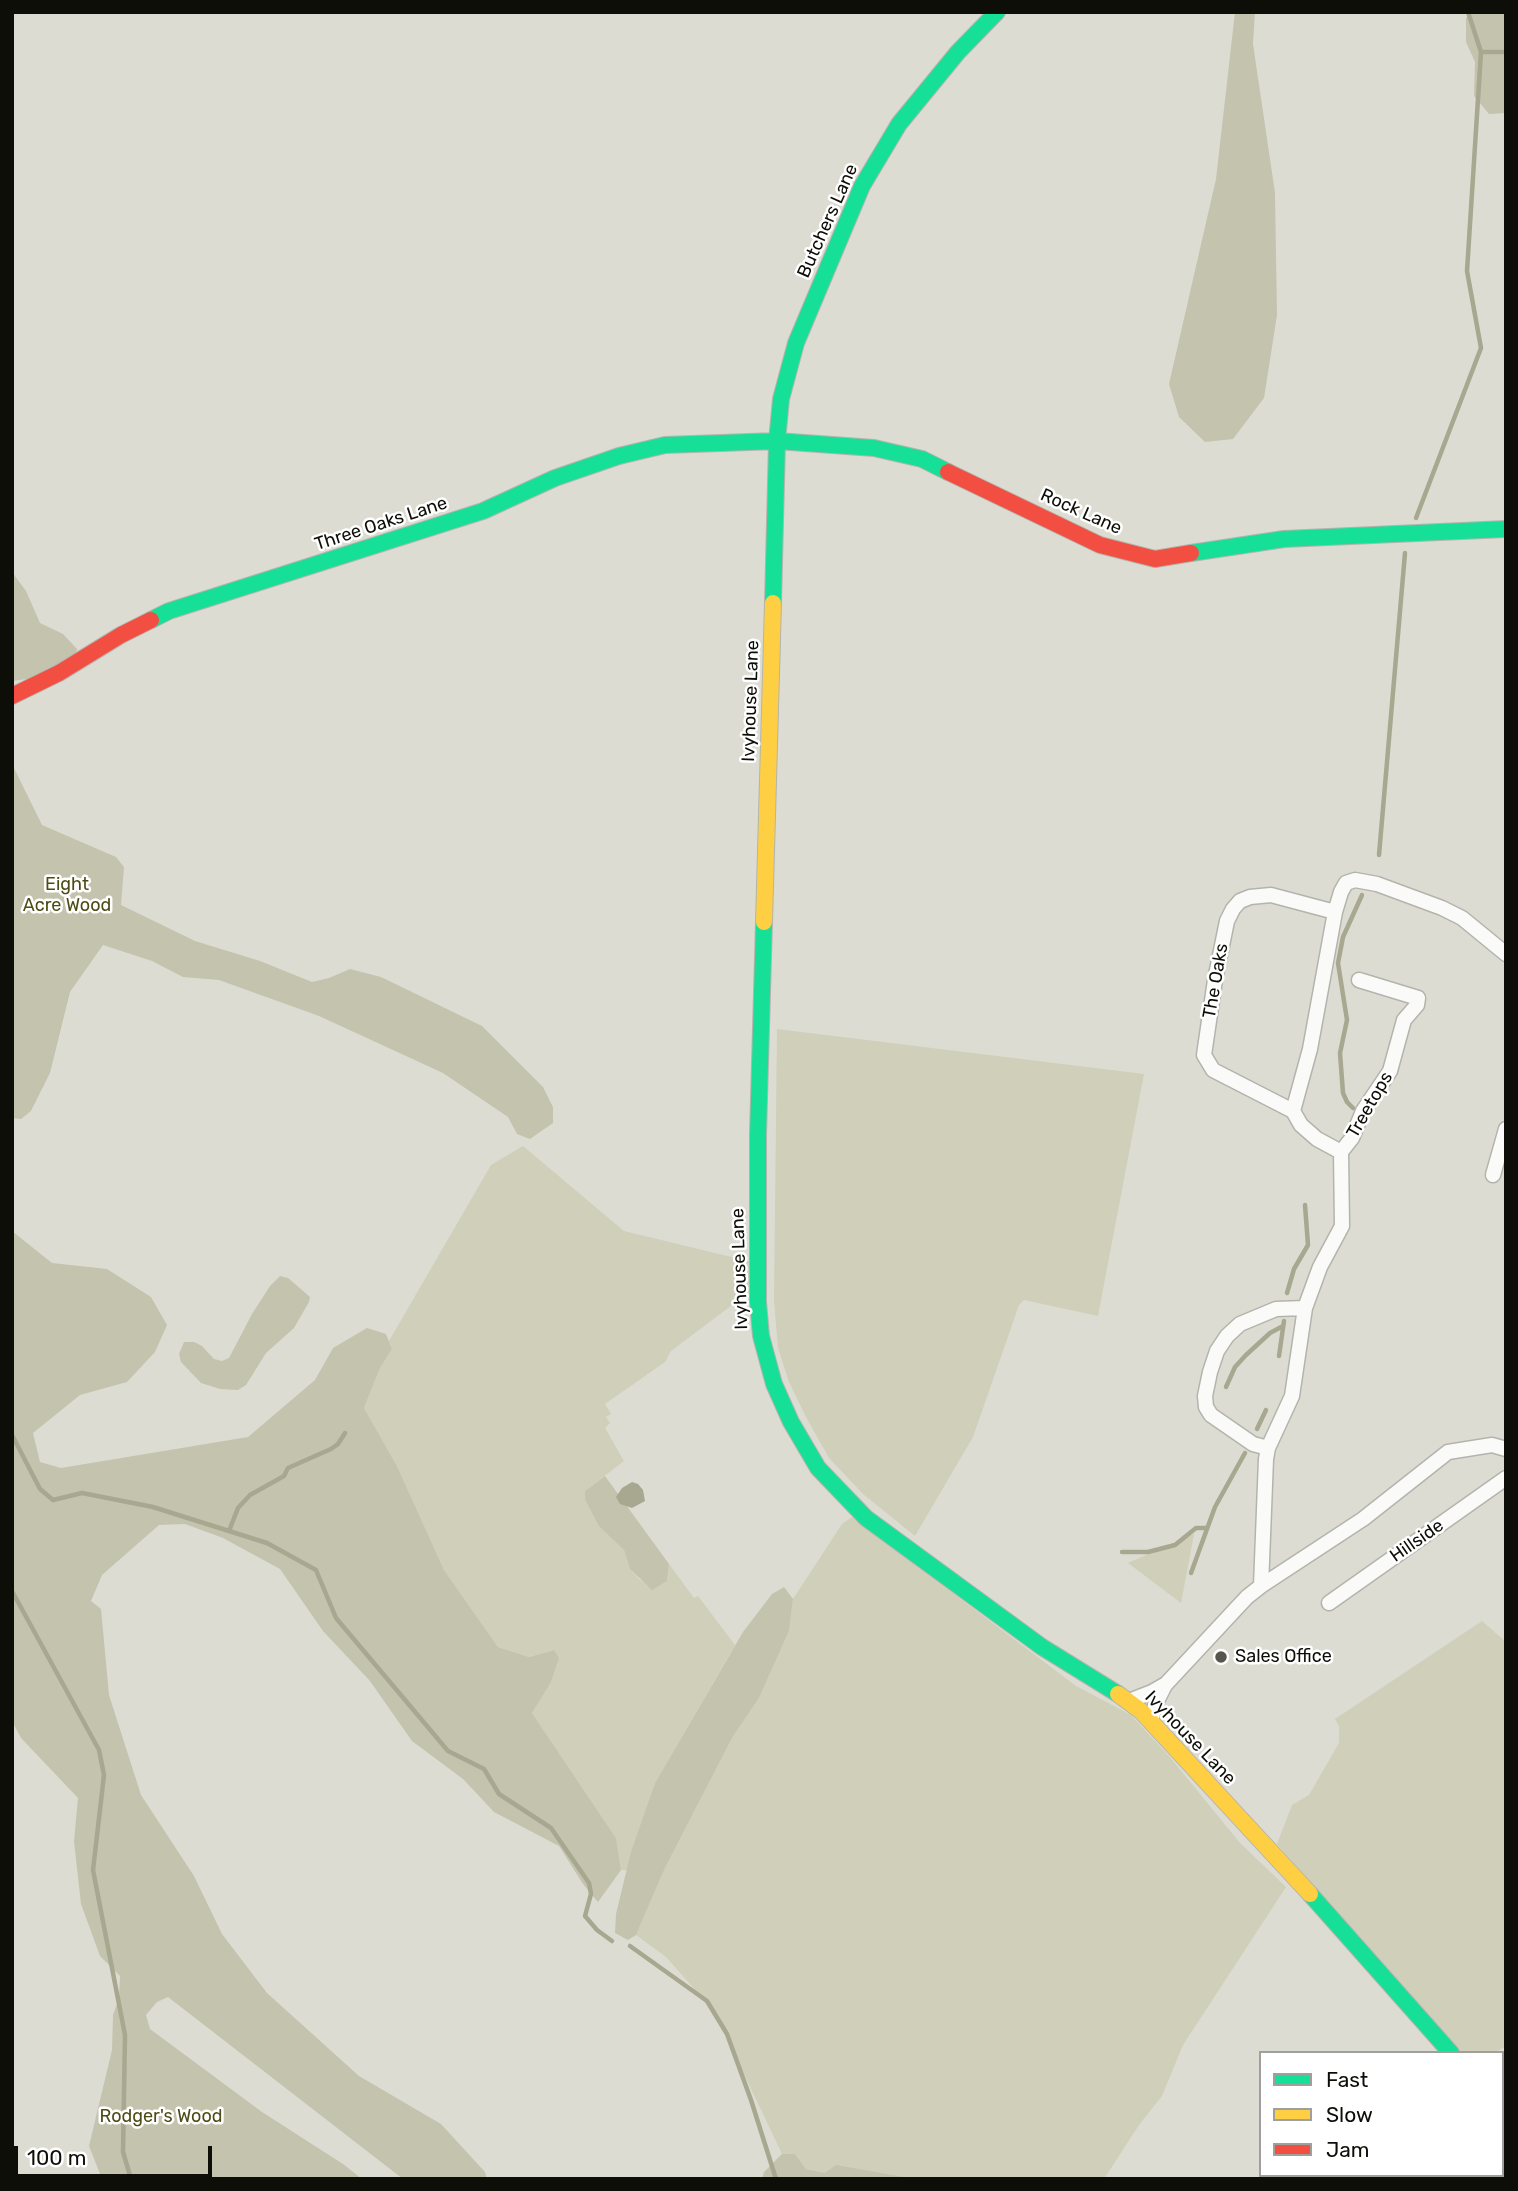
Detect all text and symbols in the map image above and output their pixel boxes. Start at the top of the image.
street label: Butchers Lane [793,161,863,281]
street label: Rock Lane [1037,485,1125,539]
street label: Three Oaks Lane [312,492,450,556]
street label: Ivyhouse Lane [738,640,764,762]
park label: Eight Acre Wood [23,874,111,917]
street label: The Oaks [1199,942,1233,1020]
street label: Treetops [1342,1068,1398,1142]
street label: Ivyhouse Lane [727,1208,753,1330]
street label: Hillside [1386,1515,1448,1567]
place label: Sales Office [1235,1646,1332,1668]
marker: Sales Office [1213,1649,1229,1665]
street label: Ivyhouse Lane [1140,1687,1240,1789]
legend [1259,2051,1504,2177]
text: Fast [1326,2067,1368,2092]
text: Slow [1326,2102,1373,2127]
park label: Rodger's Wood [100,2106,222,2128]
scale bar [18,2132,215,2176]
text: Jam [1326,2137,1370,2162]
text: 100 m [27,2145,86,2170]

